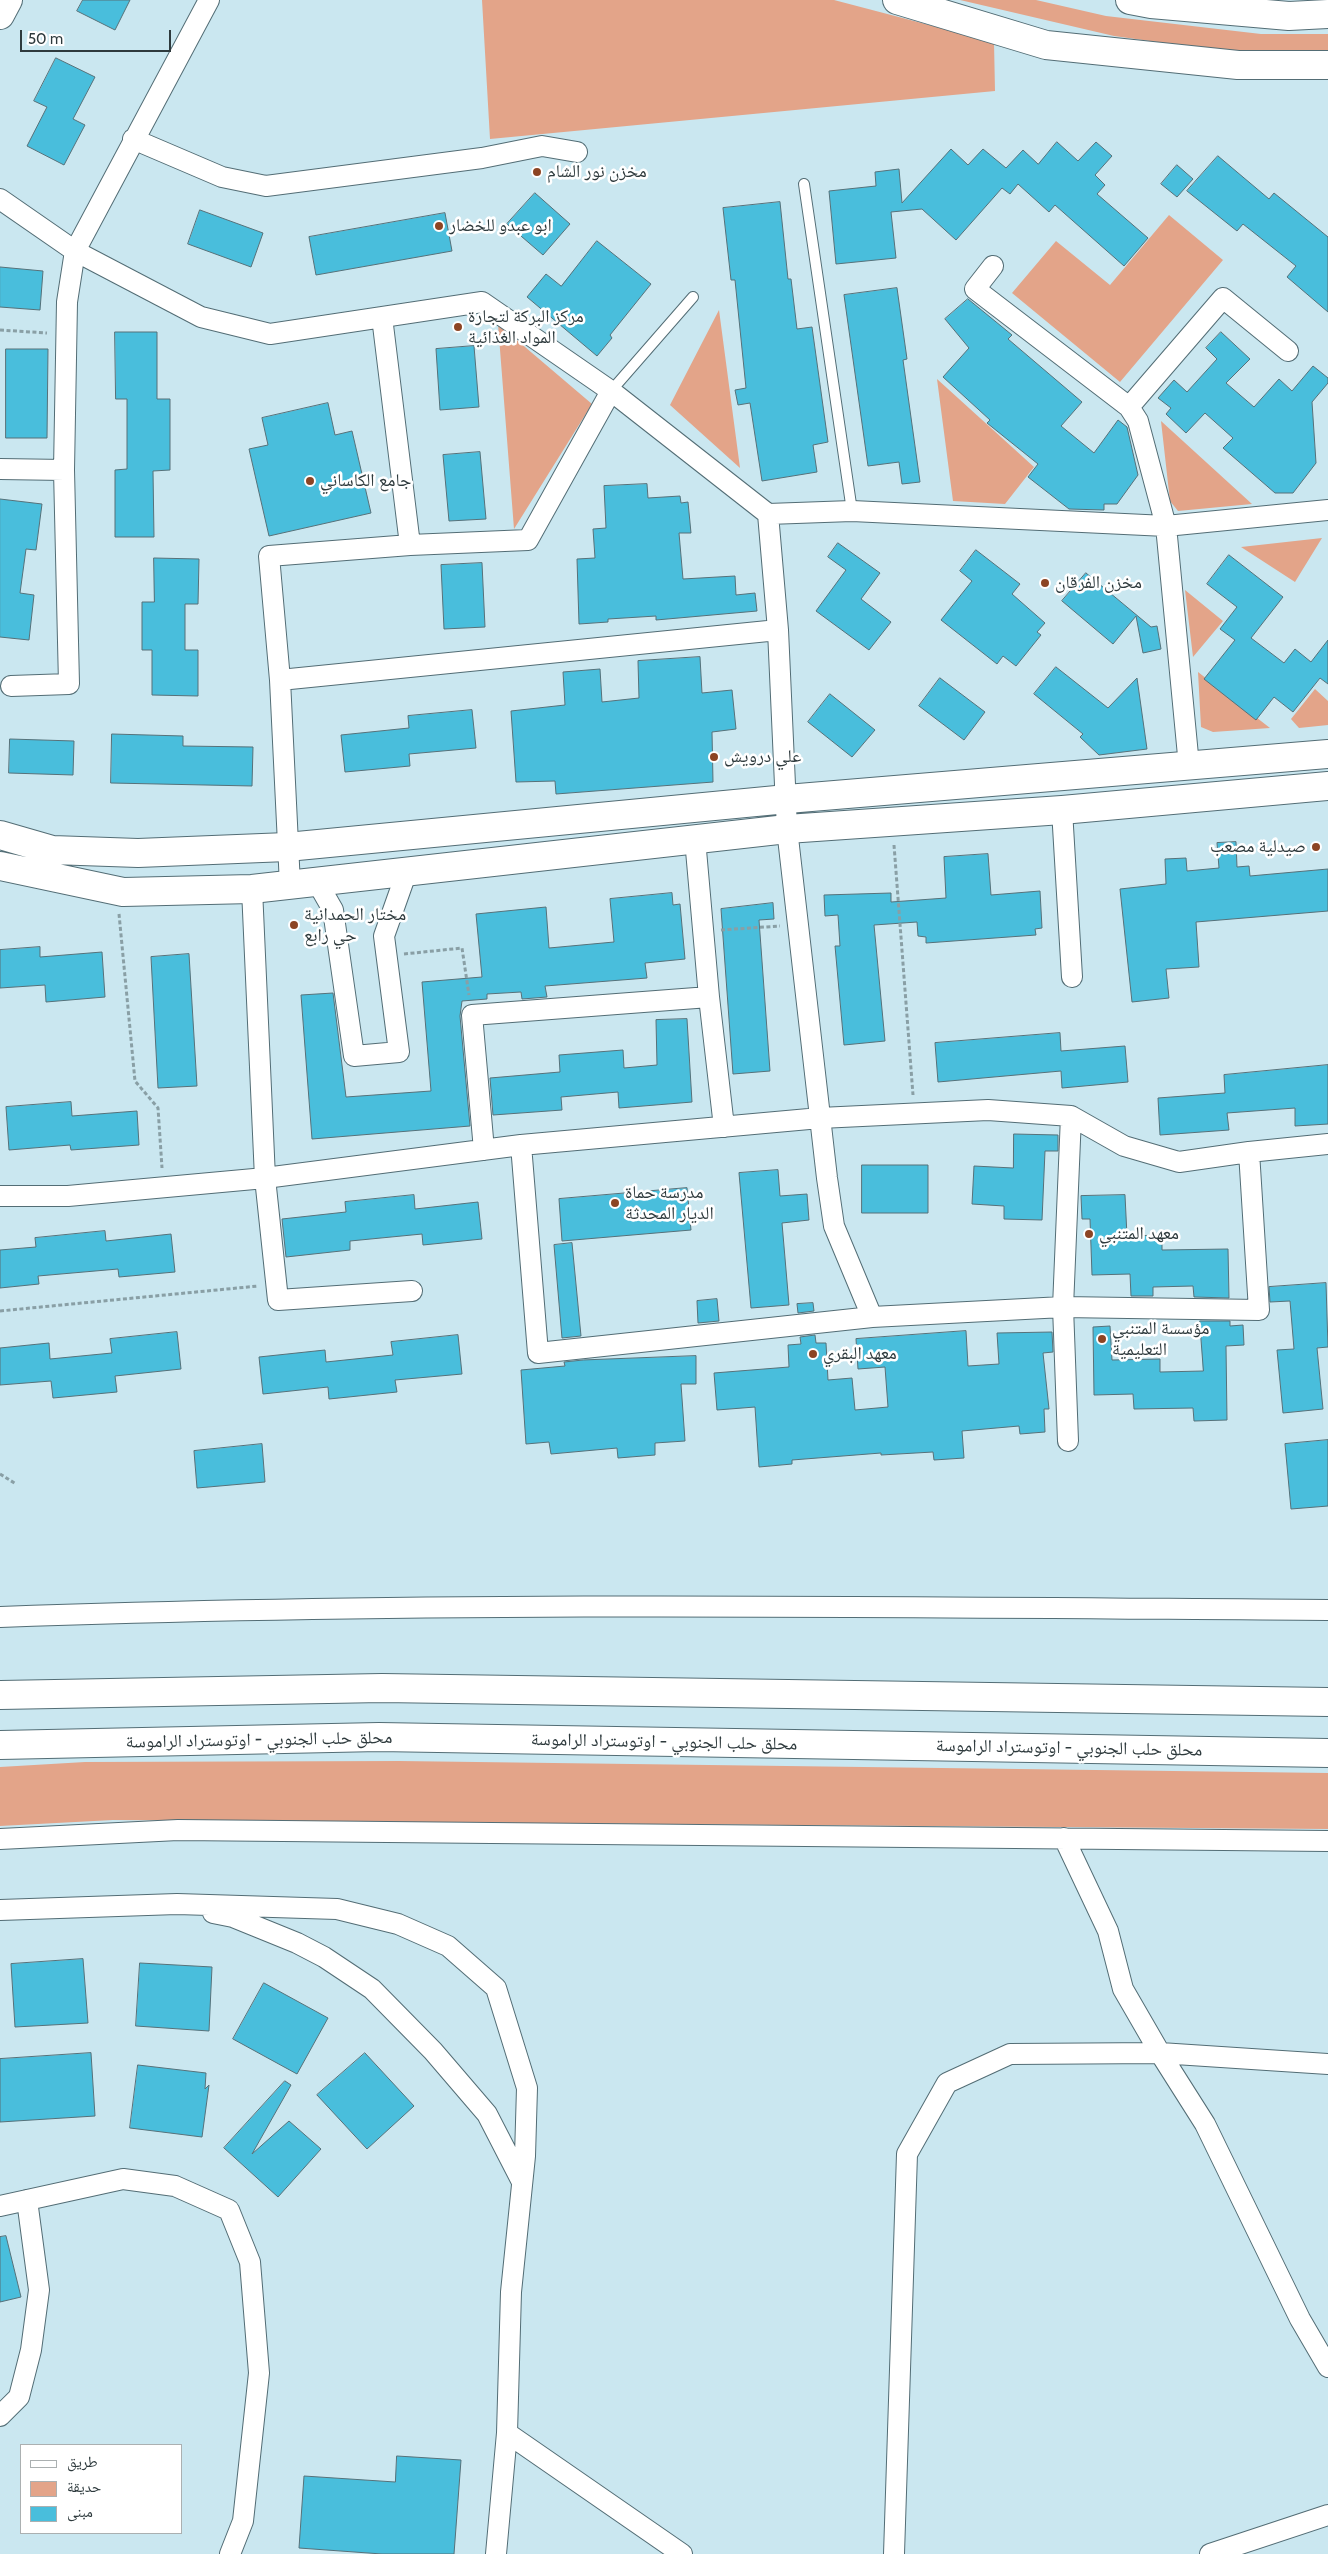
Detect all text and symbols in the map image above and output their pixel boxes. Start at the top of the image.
scale bar [22,20,174,52]
text: 50 m [28,30,63,48]
place label: مخزن نور الشام [547,161,647,183]
marker: مخزن نور الشام [531,166,543,178]
place label: ابو عبدو للخضار [449,215,552,237]
marker: ابو عبدو للخضار [433,220,445,232]
place label: مركز البركة لتجارة المواد الغذائية [468,306,584,348]
marker: مركز البركة لتجارة المواد الغذائية [452,321,464,333]
place label: جامع الكاساني [320,470,411,492]
marker: جامع الكاساني [304,475,316,487]
place label: مخزن الفرقان [1055,572,1142,594]
marker: مخزن الفرقان [1039,577,1051,589]
place label: علي درويش [724,746,801,768]
marker: علي درويش [708,751,720,763]
place label: صيدلية مصعب [1210,836,1306,858]
marker: صيدلية مصعب [1310,841,1322,853]
place label: مختار الحمدانية حي رابع [304,904,406,946]
marker: مختار الحمدانية حي رابع [288,919,300,931]
place label: مدرسة حماة الديار المحدثة [625,1182,714,1224]
marker: مدرسة حماة الديار المحدثة [609,1197,621,1209]
place label: معهد المتنبي [1099,1223,1179,1245]
marker: معهد المتنبي [1083,1228,1095,1240]
place label: مؤسسة المتنبي التعليمية [1112,1318,1209,1360]
marker: مؤسسة المتنبي التعليمية [1096,1333,1108,1345]
place label: معهد البقري [823,1343,897,1365]
marker: معهد البقري [807,1348,819,1360]
street label: محلق حلب الجنوبي - اوتوستراد الراموسة [126,1727,392,1753]
street label: محلق حلب الجنوبي - اوتوستراد الراموسة [531,1729,797,1755]
street label: محلق حلب الجنوبي - اوتوستراد الراموسة [936,1735,1202,1761]
legend [20,2444,182,2534]
text: طريق [67,2453,98,2471]
text: حديقة [67,2478,101,2496]
text: مبنى [67,2503,93,2521]

